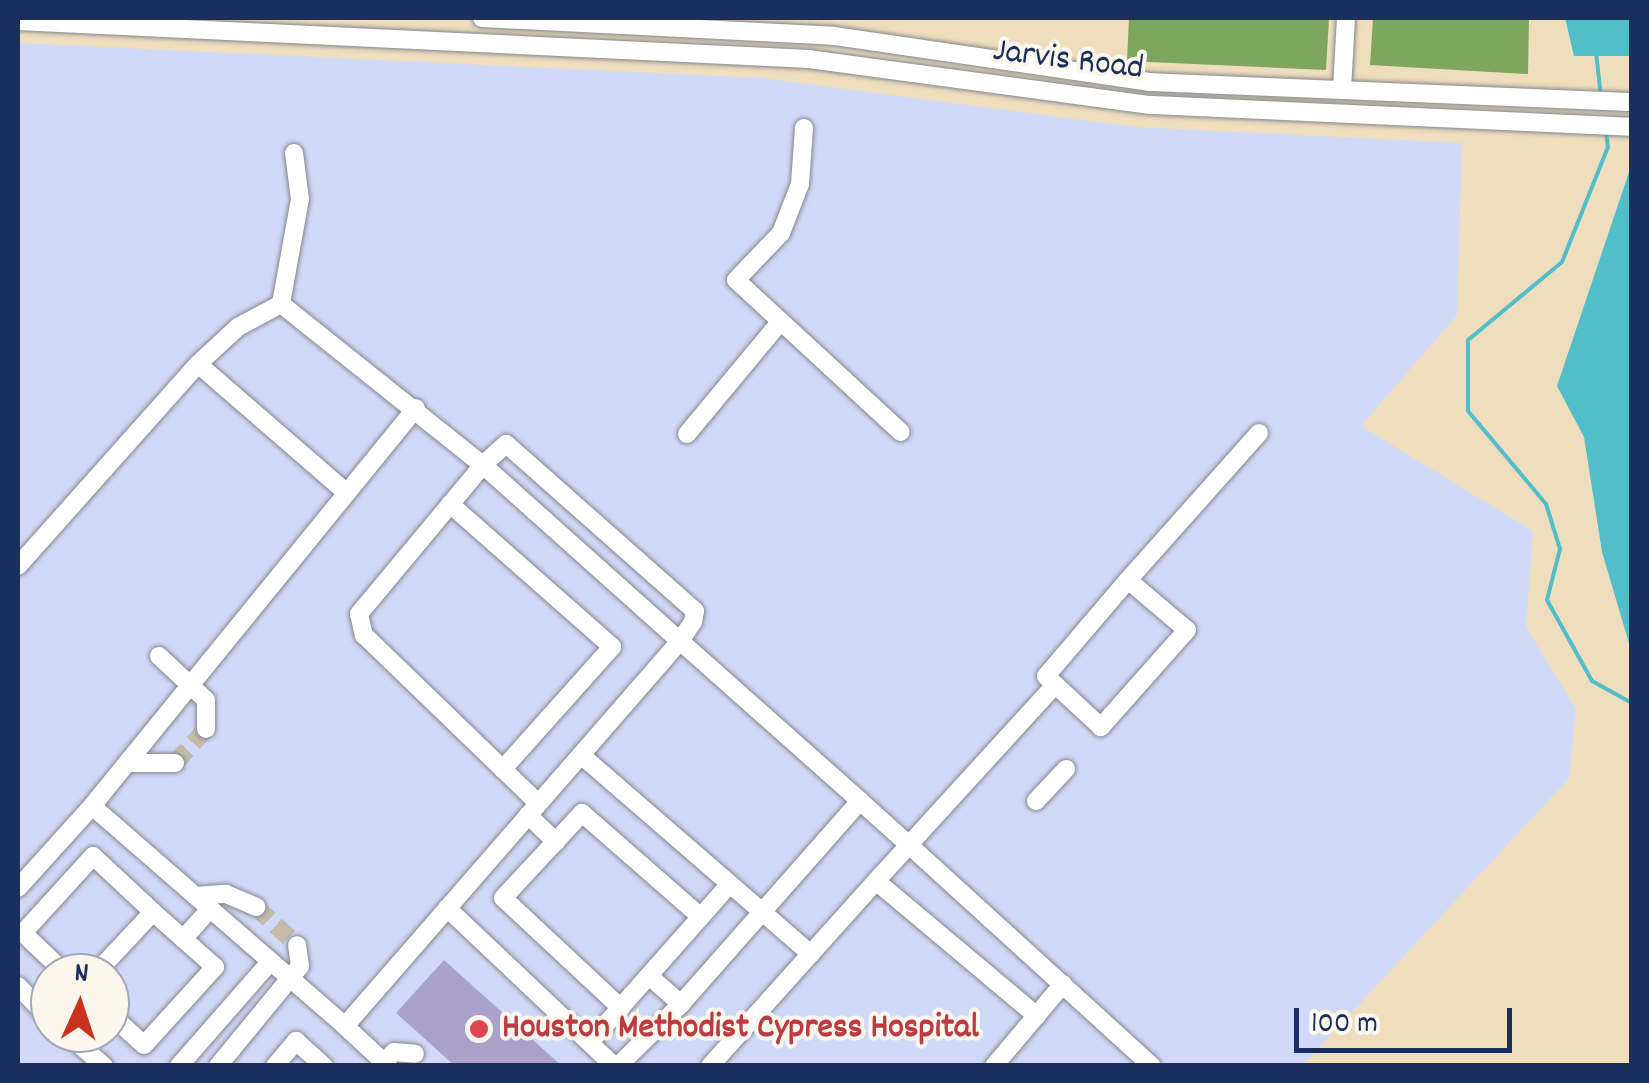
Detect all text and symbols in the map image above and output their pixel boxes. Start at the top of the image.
street label: Jarvis Road [990,31,1146,91]
north arrow [30,953,130,1053]
text: N [74,955,89,995]
scale bar [1299,988,1516,1050]
text: 100 m [1311,1004,1378,1047]
place label: Houston Methodist Cypress Hospital [502,1008,979,1050]
marker: Houston Methodist Cypress Hospital [466,1016,492,1042]

